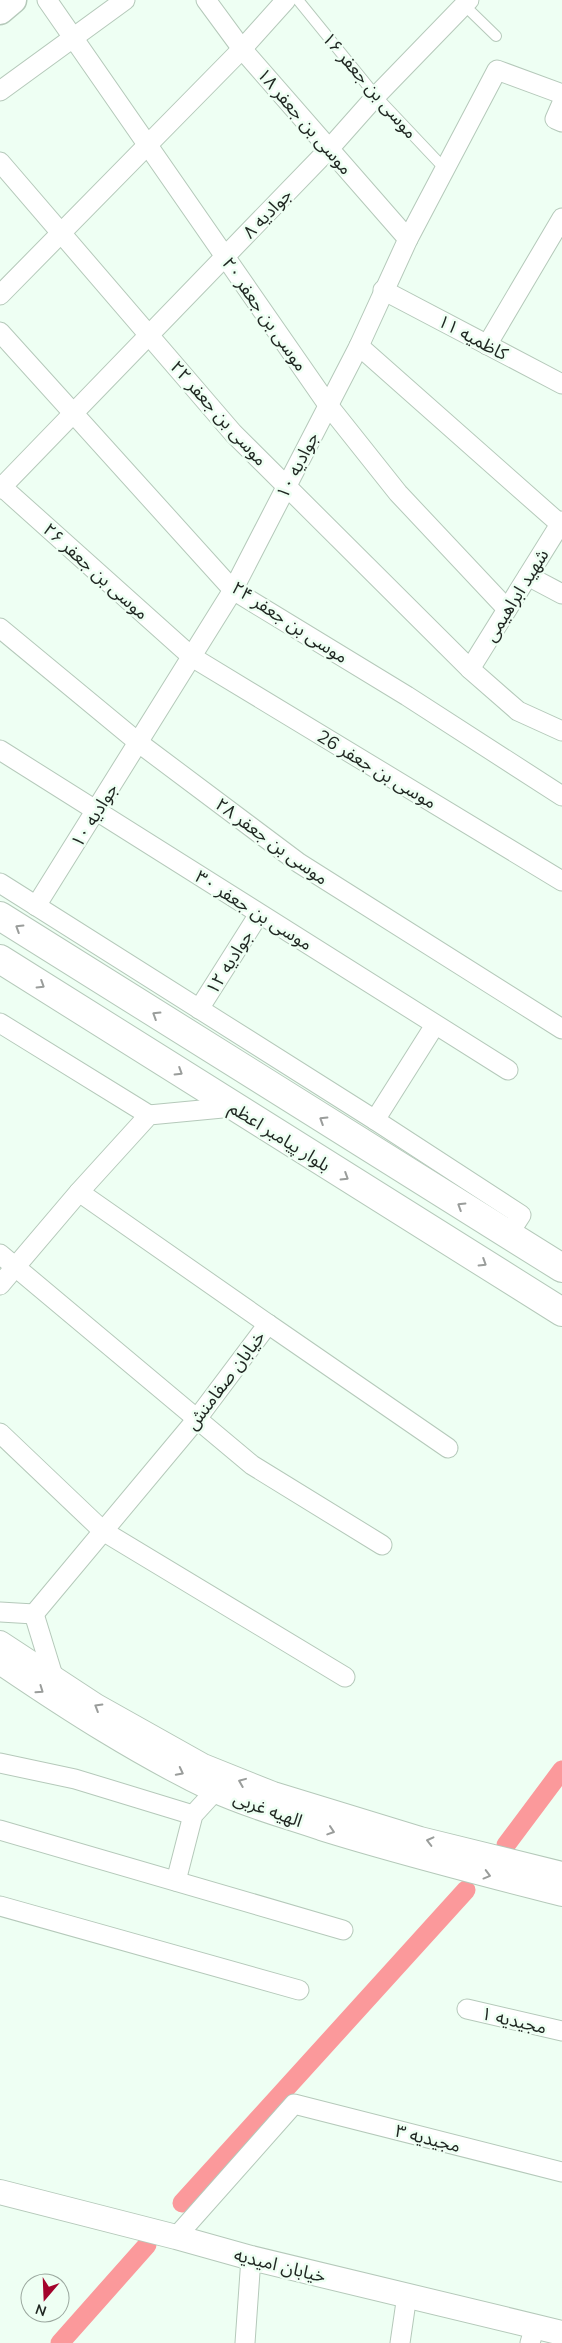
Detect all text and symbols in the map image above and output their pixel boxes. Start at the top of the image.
street label: موسی بن جعفر ۱۶ [317,27,423,143]
street label: موسی بن جعفر ۱۸ [252,63,358,179]
street label: جوادیه ۸ [238,183,296,243]
street label: موسی بن جعفر ۲۰ [217,253,313,375]
street label: کاظمیه ۱۱ [434,309,512,365]
street label: موسی بن جعفر ۲۲ [166,356,272,470]
street label: جوادیه ۱۰ [271,428,323,502]
street label: موسی بن جعفر ۲۶ [39,518,153,624]
street label: شهید ابراهیمی [478,544,554,646]
street label: موسی بن جعفر ۲۴ [228,576,352,668]
street label: موسی بن جعفر 26 [313,724,441,814]
street label: جوادیه ۱۰ [65,779,123,851]
street label: موسی بن جعفر ۲۸ [211,792,333,890]
street label: موسی بن جعفر ۳۰ [191,865,317,955]
one-way arrow [15,925,24,934]
street label: جوادیه ۱۲ [200,926,258,998]
one-way arrow [36,979,45,988]
one-way arrow [152,1011,161,1021]
one-way arrow [173,1066,182,1075]
street label: بلوار پیامبر اعظم [224,1096,335,1178]
one-way arrow [319,1117,329,1126]
one-way arrow [340,1171,349,1181]
one-way arrow [457,1203,466,1213]
one-way arrow [478,1257,487,1267]
street label: خیابان صفامنش [180,1326,270,1434]
one-way arrow [34,1684,44,1693]
one-way arrow [94,1703,103,1713]
one-way arrow [175,1766,184,1776]
one-way arrow [238,1777,246,1787]
street label: الهیه غربی [230,1786,306,1832]
one-way arrow [326,1825,335,1835]
one-way arrow [425,1836,434,1847]
one-way arrow [483,1869,492,1880]
street label: مجیدیه ۱ [479,2001,549,2039]
street label: مجیدیه ۳ [393,2119,463,2157]
street label: خیابان امیدیه [232,2242,328,2288]
north arrow [20,2273,70,2323]
text: N [33,2300,49,2321]

